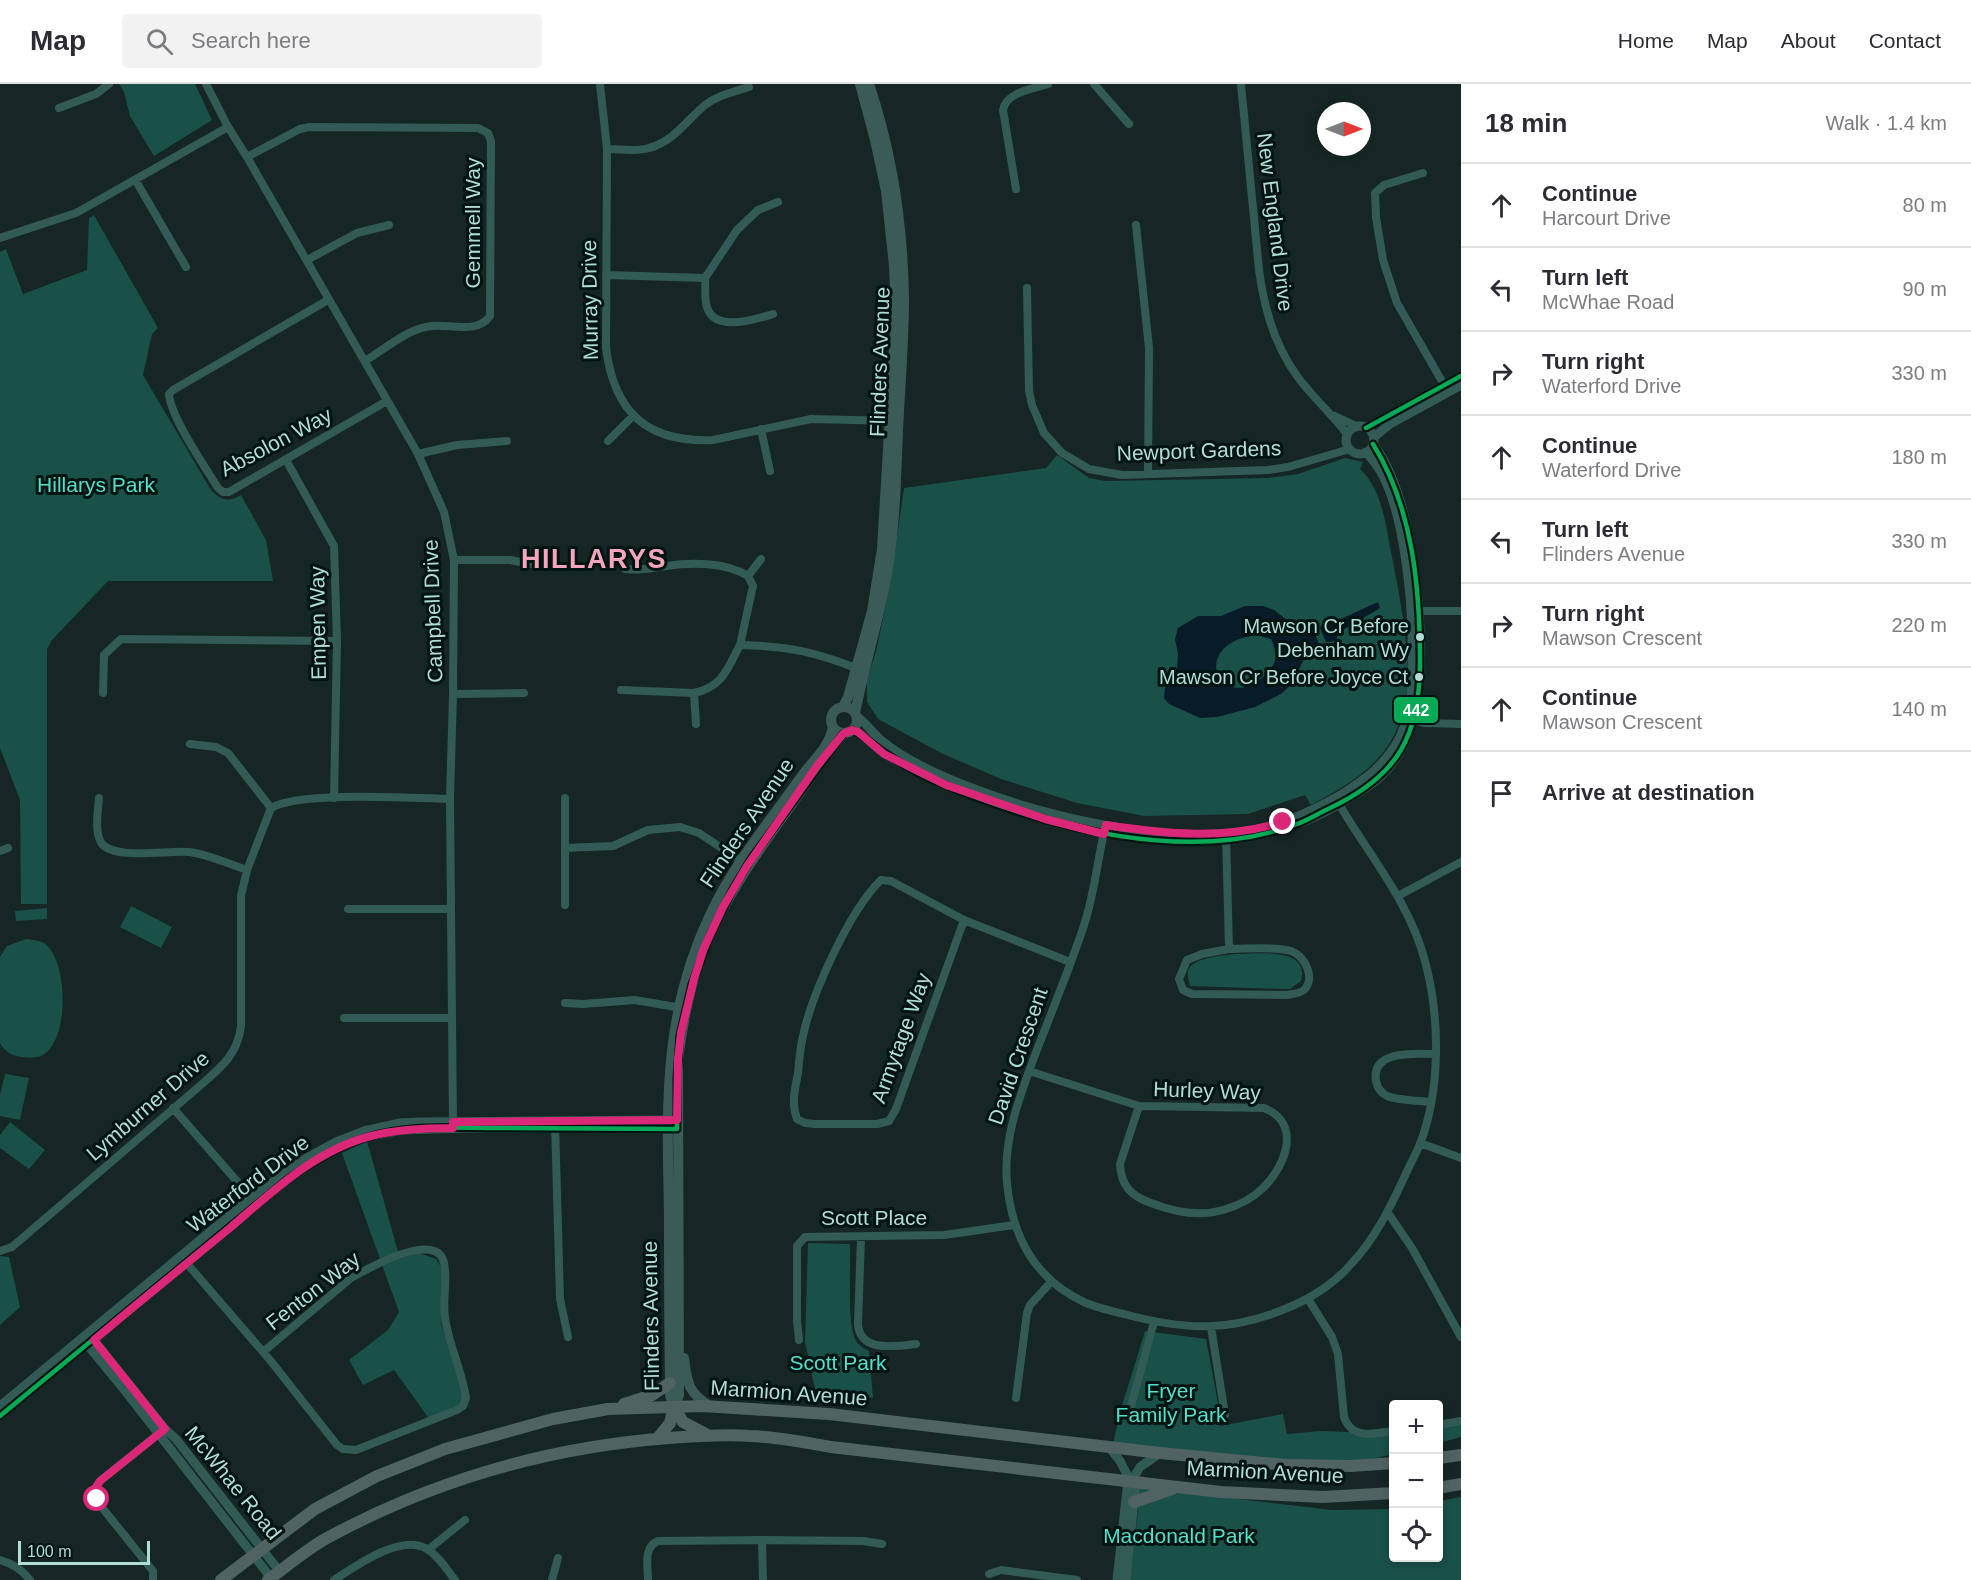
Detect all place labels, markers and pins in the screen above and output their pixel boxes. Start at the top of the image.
place label: Mawson Cr Before Debenham Wy [1243,615,1409,661]
marker: Mawson Cr Before Debenham Wy [1414,631,1426,643]
place label: Mawson Cr Before Joyce Ct [1159,666,1408,688]
marker: Mawson Cr Before Joyce Ct [1413,671,1425,683]

